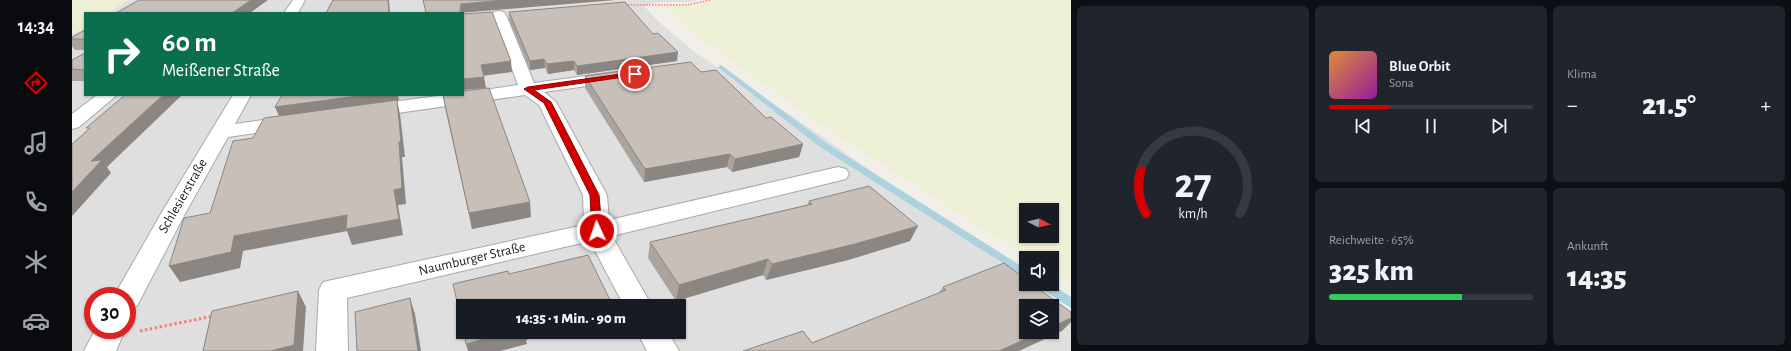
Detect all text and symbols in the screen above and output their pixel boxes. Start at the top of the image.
text: 14:34 [18,18,54,36]
icon: right [96,28,148,80]
text: 60 m [162,29,217,57]
pin [618,57,652,91]
text: Blue Orbit [1389,59,1450,74]
text: Meißener Straße [162,62,280,80]
icon: arrive [624,63,646,85]
text: Klima [1567,68,1597,81]
icon: directions [22,69,50,97]
text: Sona [1389,77,1414,90]
text: 21.5° [1642,90,1696,120]
text: − [1567,94,1578,116]
text: + [1760,94,1771,116]
icon: previous [1352,115,1374,137]
icon: pause [1420,115,1442,137]
icon: next [1488,115,1510,137]
icon: music [22,129,50,157]
street label: Schlesierstraße [156,156,210,236]
text: 27 [1174,163,1212,204]
icon: phone [22,188,50,216]
north arrow [1019,203,1059,243]
map controls [1019,203,1059,339]
text: km/h [1178,206,1208,220]
position arrow [576,210,618,252]
text: Reichweite · 65% [1329,234,1414,247]
street label: Naumburger Straße [417,240,527,278]
text: Ankunft [1567,240,1608,253]
icon: climate [22,248,50,276]
button: sound [1019,251,1059,291]
text: 325 km [1329,256,1414,286]
text: 14:35 [1567,262,1627,292]
speed limit sign: 30 [84,287,136,339]
button: layers [1019,299,1059,339]
icon: car [22,307,50,335]
text: 14:35 · 1 Min. · 90 m [516,311,626,326]

